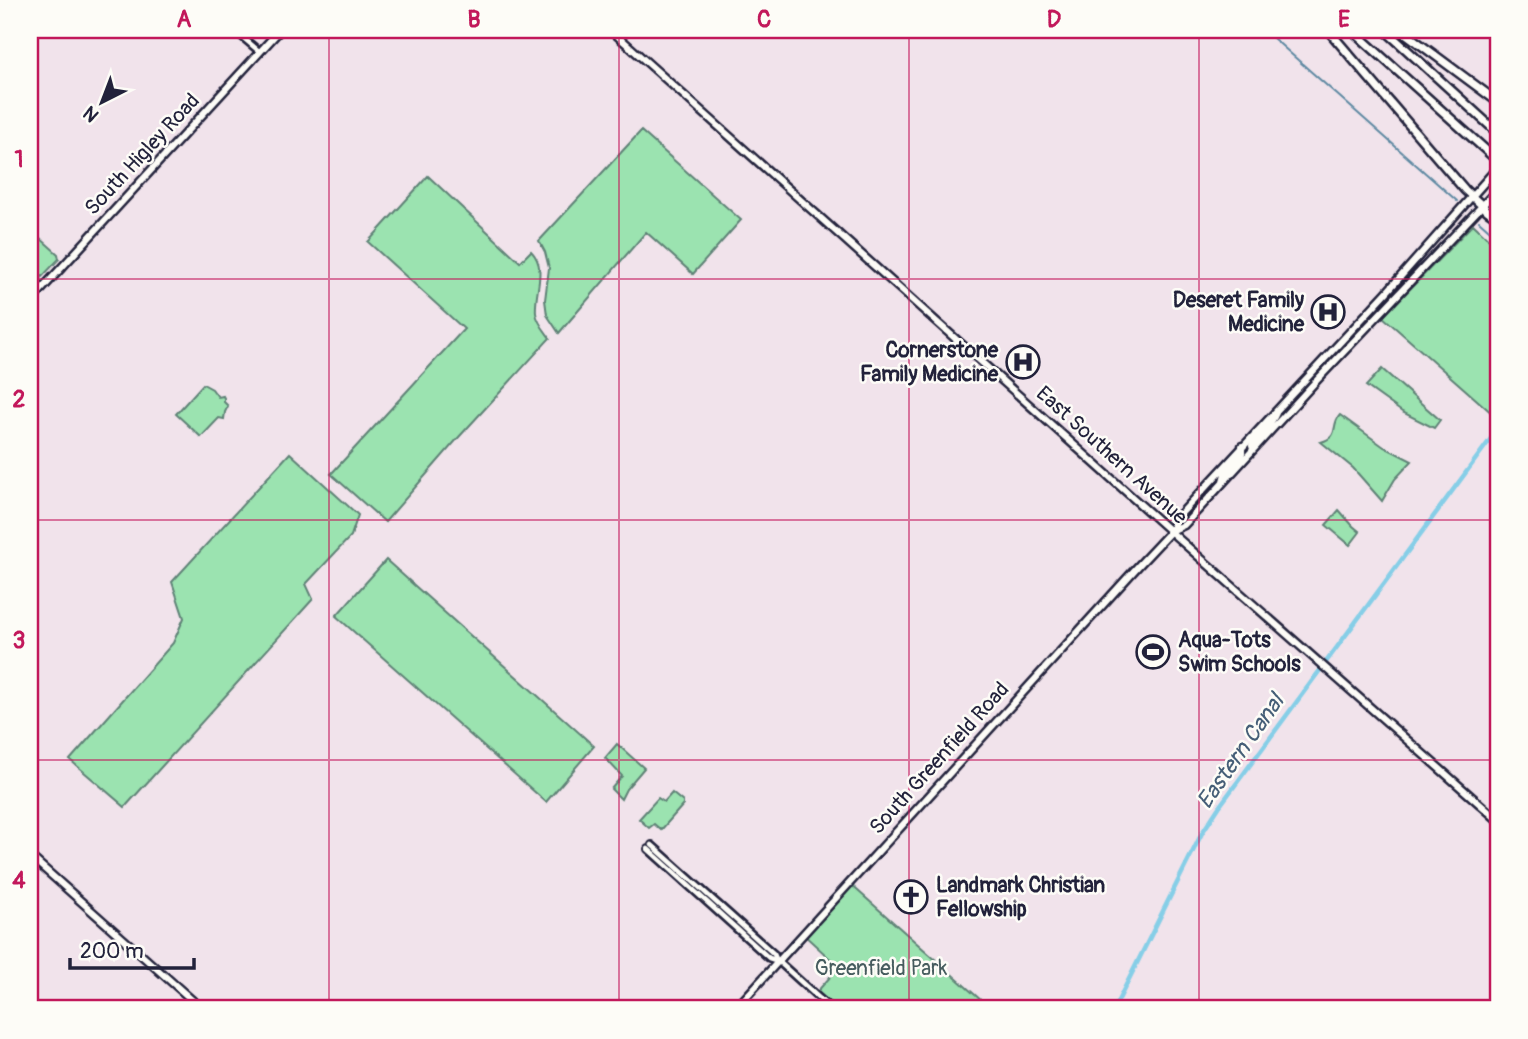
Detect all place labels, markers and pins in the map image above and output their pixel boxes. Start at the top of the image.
place label: Deseret Family Medicine [1173,287,1305,338]
hospital icon: Deseret Family Medicine [1309,293,1347,331]
place label: Cornerstone Family Medicine [860,337,999,388]
hospital icon: Cornerstone Family Medicine [1004,343,1042,381]
place label: Aqua-Tots Swim Schools [1178,627,1301,678]
sports icon: Aqua-Tots Swim Schools [1134,633,1172,671]
place label: Landmark Christian Fellowship [936,872,1105,923]
church icon: Landmark Christian Fellowship [892,878,930,916]

